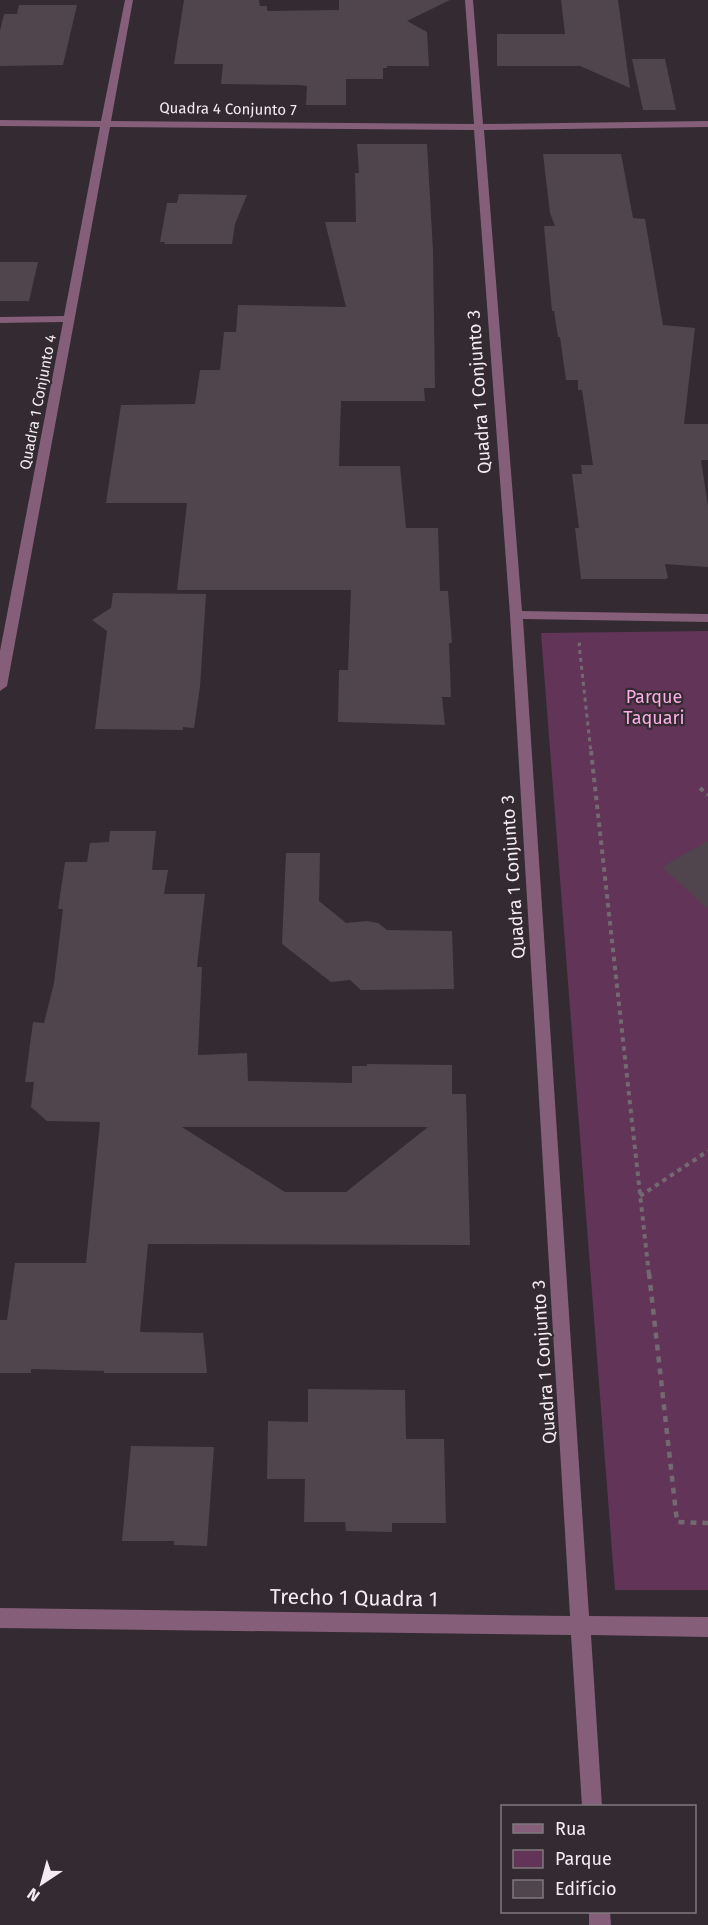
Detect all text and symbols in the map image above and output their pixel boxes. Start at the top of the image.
street label: Quadra 4 Conjunto 7 [159,99,297,119]
street label: Quadra 1 Conjunto 3 [462,309,496,475]
street label: Quadra 1 Conjunto 4 [16,333,60,471]
park label: Parque Taquari [623,686,685,729]
street label: Quadra 1 Conjunto 3 [496,794,530,960]
street label: Quadra 1 Conjunto 3 [527,1279,561,1445]
street label: Trecho 1 Quadra 1 [270,1584,438,1612]
legend [501,1805,696,1913]
text: Rua [555,1818,586,1840]
text: Parque [555,1848,612,1870]
north arrow [12,1853,72,1913]
text: Edifício [555,1878,617,1900]
text: N [24,1884,43,1906]

